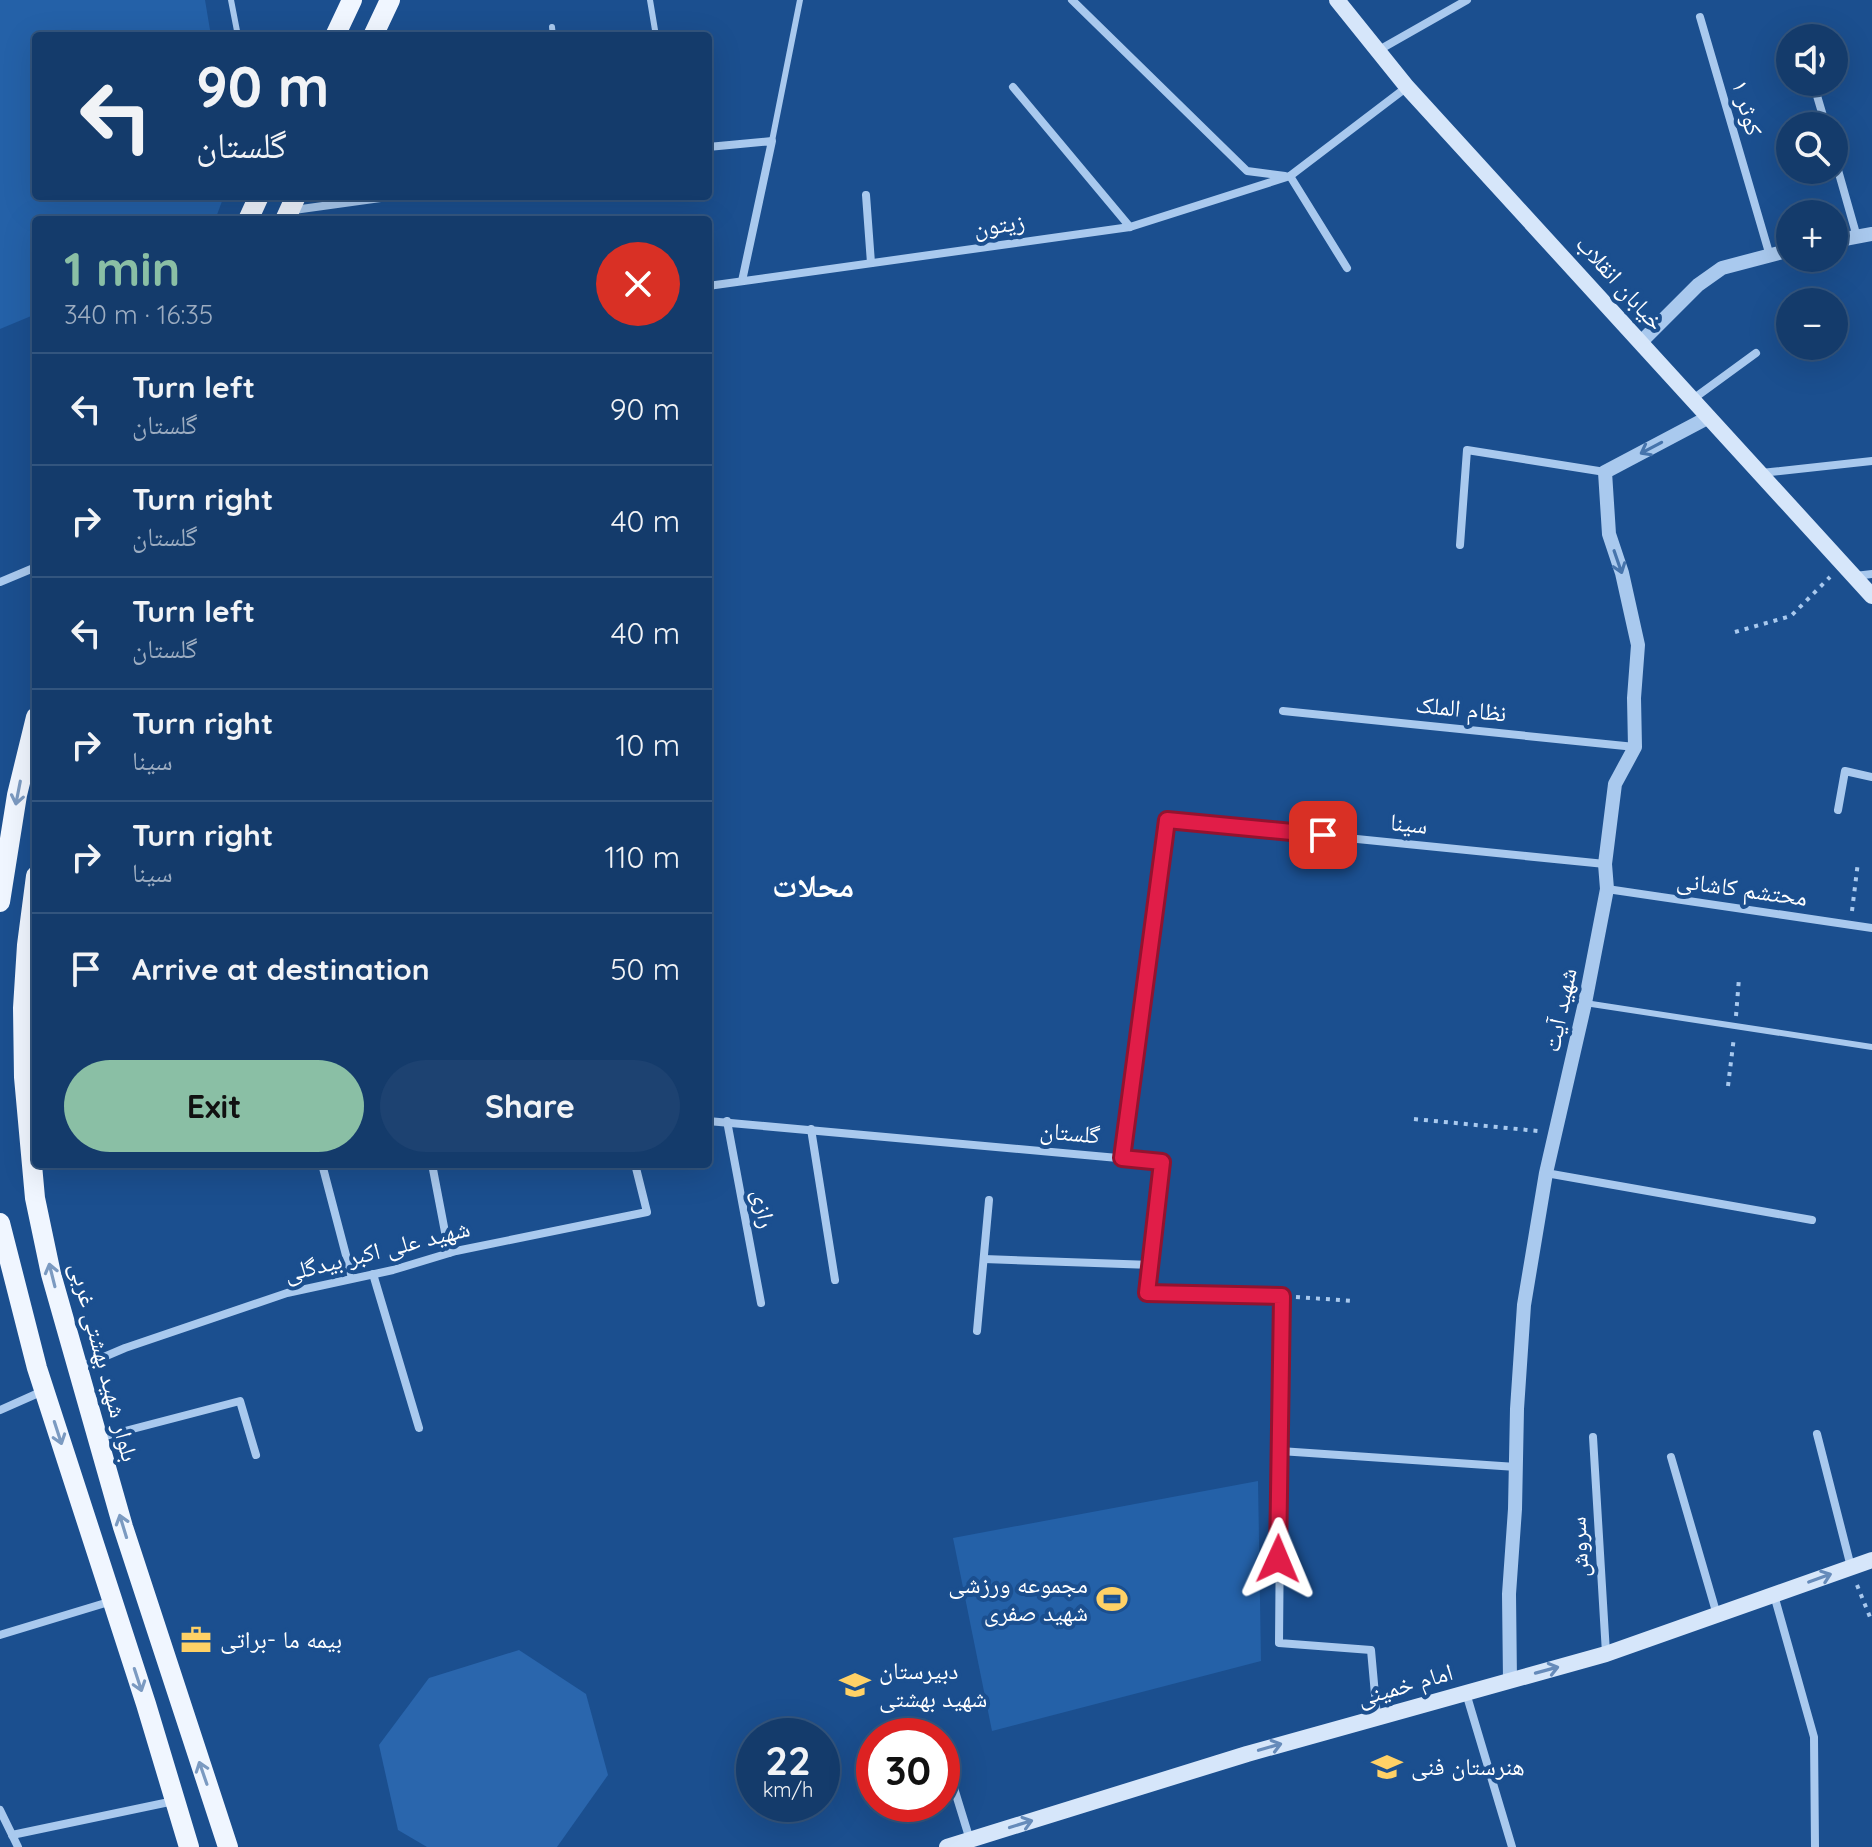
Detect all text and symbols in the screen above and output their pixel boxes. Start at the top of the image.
map controls [1776,24,1848,360]
button: sound [1776,24,1848,96]
text: 90 m [196,51,330,121]
icon: left [64,64,168,168]
street label: کوثر ۱ [1726,76,1770,139]
button: search [1776,112,1848,184]
text: گلستان [196,122,287,167]
button: + [1776,200,1848,272]
street label: زیتون [971,206,1026,242]
street label: خیابان انقلاب [1570,228,1671,336]
text: 1 min [64,238,180,298]
button: close [596,242,680,326]
button: − [1776,288,1848,360]
text: 340 m · 16:35 [64,298,213,331]
text: Turn left [132,368,255,406]
icon: left [64,387,108,431]
text: 90 m [610,390,680,428]
text: گلستان [132,408,198,441]
one-way arrow [1640,440,1663,456]
text: Turn right [132,480,273,518]
icon: right [64,499,108,543]
text: 40 m [611,502,680,540]
text: گلستان [132,520,198,553]
one-way arrow [1612,549,1626,574]
text: Turn left [132,592,255,630]
icon: left [64,611,108,655]
text: 40 m [611,614,680,652]
text: گلستان [132,632,198,665]
street label: نظام الملک [1414,688,1508,730]
text: Turn right [132,704,273,742]
icon: right [64,723,108,767]
text: 10 m [616,726,680,764]
text: سینا [132,744,173,777]
one-way arrow [9,780,24,805]
pin [1289,801,1357,869]
street label: سینا [1389,806,1429,840]
icon: arrive [1301,813,1345,857]
text: Turn right [132,816,273,854]
icon: right [64,835,108,879]
text: 110 m [604,838,680,876]
text: سینا [132,856,173,889]
street label: محتشم کاشانی [1675,864,1809,914]
district label: محلات [772,865,854,905]
icon: arrive [64,947,108,991]
text: Arrive at destination [132,950,430,988]
text: 50 m [610,950,680,988]
street label: شهید آیت [1536,965,1583,1055]
button: Exit [64,1060,364,1152]
button: Share [380,1060,680,1152]
street label: گلستان [1039,1114,1102,1150]
street label: رازی [747,1187,783,1231]
street label: شهید علی اکبر بیدگلی [281,1212,473,1288]
street label: بلوار شهید بهشتی غربی [64,1259,146,1465]
one-way arrow [44,1263,59,1289]
one-way arrow [52,1420,67,1445]
one-way arrow [115,1513,130,1539]
street label: سروش [1561,1516,1595,1578]
position arrow [1236,1517,1320,1601]
place label: مجموعه ورزشی شهید صفری [948,1569,1088,1627]
one-way arrow [1807,1570,1832,1585]
sports icon: مجموعه ورزشی شهید صفری [1095,1582,1129,1616]
office icon: بیمه ما -براتی [179,1623,213,1657]
place label: بیمه ما -براتی [220,1624,342,1654]
place label: دبیرستان شهید بهشتی [879,1655,987,1713]
street label: امام خمینی [1353,1656,1457,1714]
one-way arrow [1534,1662,1560,1677]
one-way arrow [132,1667,147,1692]
school or university icon: دبیرستان شهید بهشتی [838,1668,872,1702]
speed limit sign: 30 [856,1718,960,1822]
text: 22 [765,1735,811,1785]
one-way arrow [1256,1739,1282,1754]
school or university icon: هنرستان فنی [1370,1750,1404,1784]
place label: هنرستان فنی [1411,1751,1525,1781]
one-way arrow [194,1761,209,1786]
text: km/h [763,1777,813,1802]
one-way arrow [1008,1816,1034,1831]

